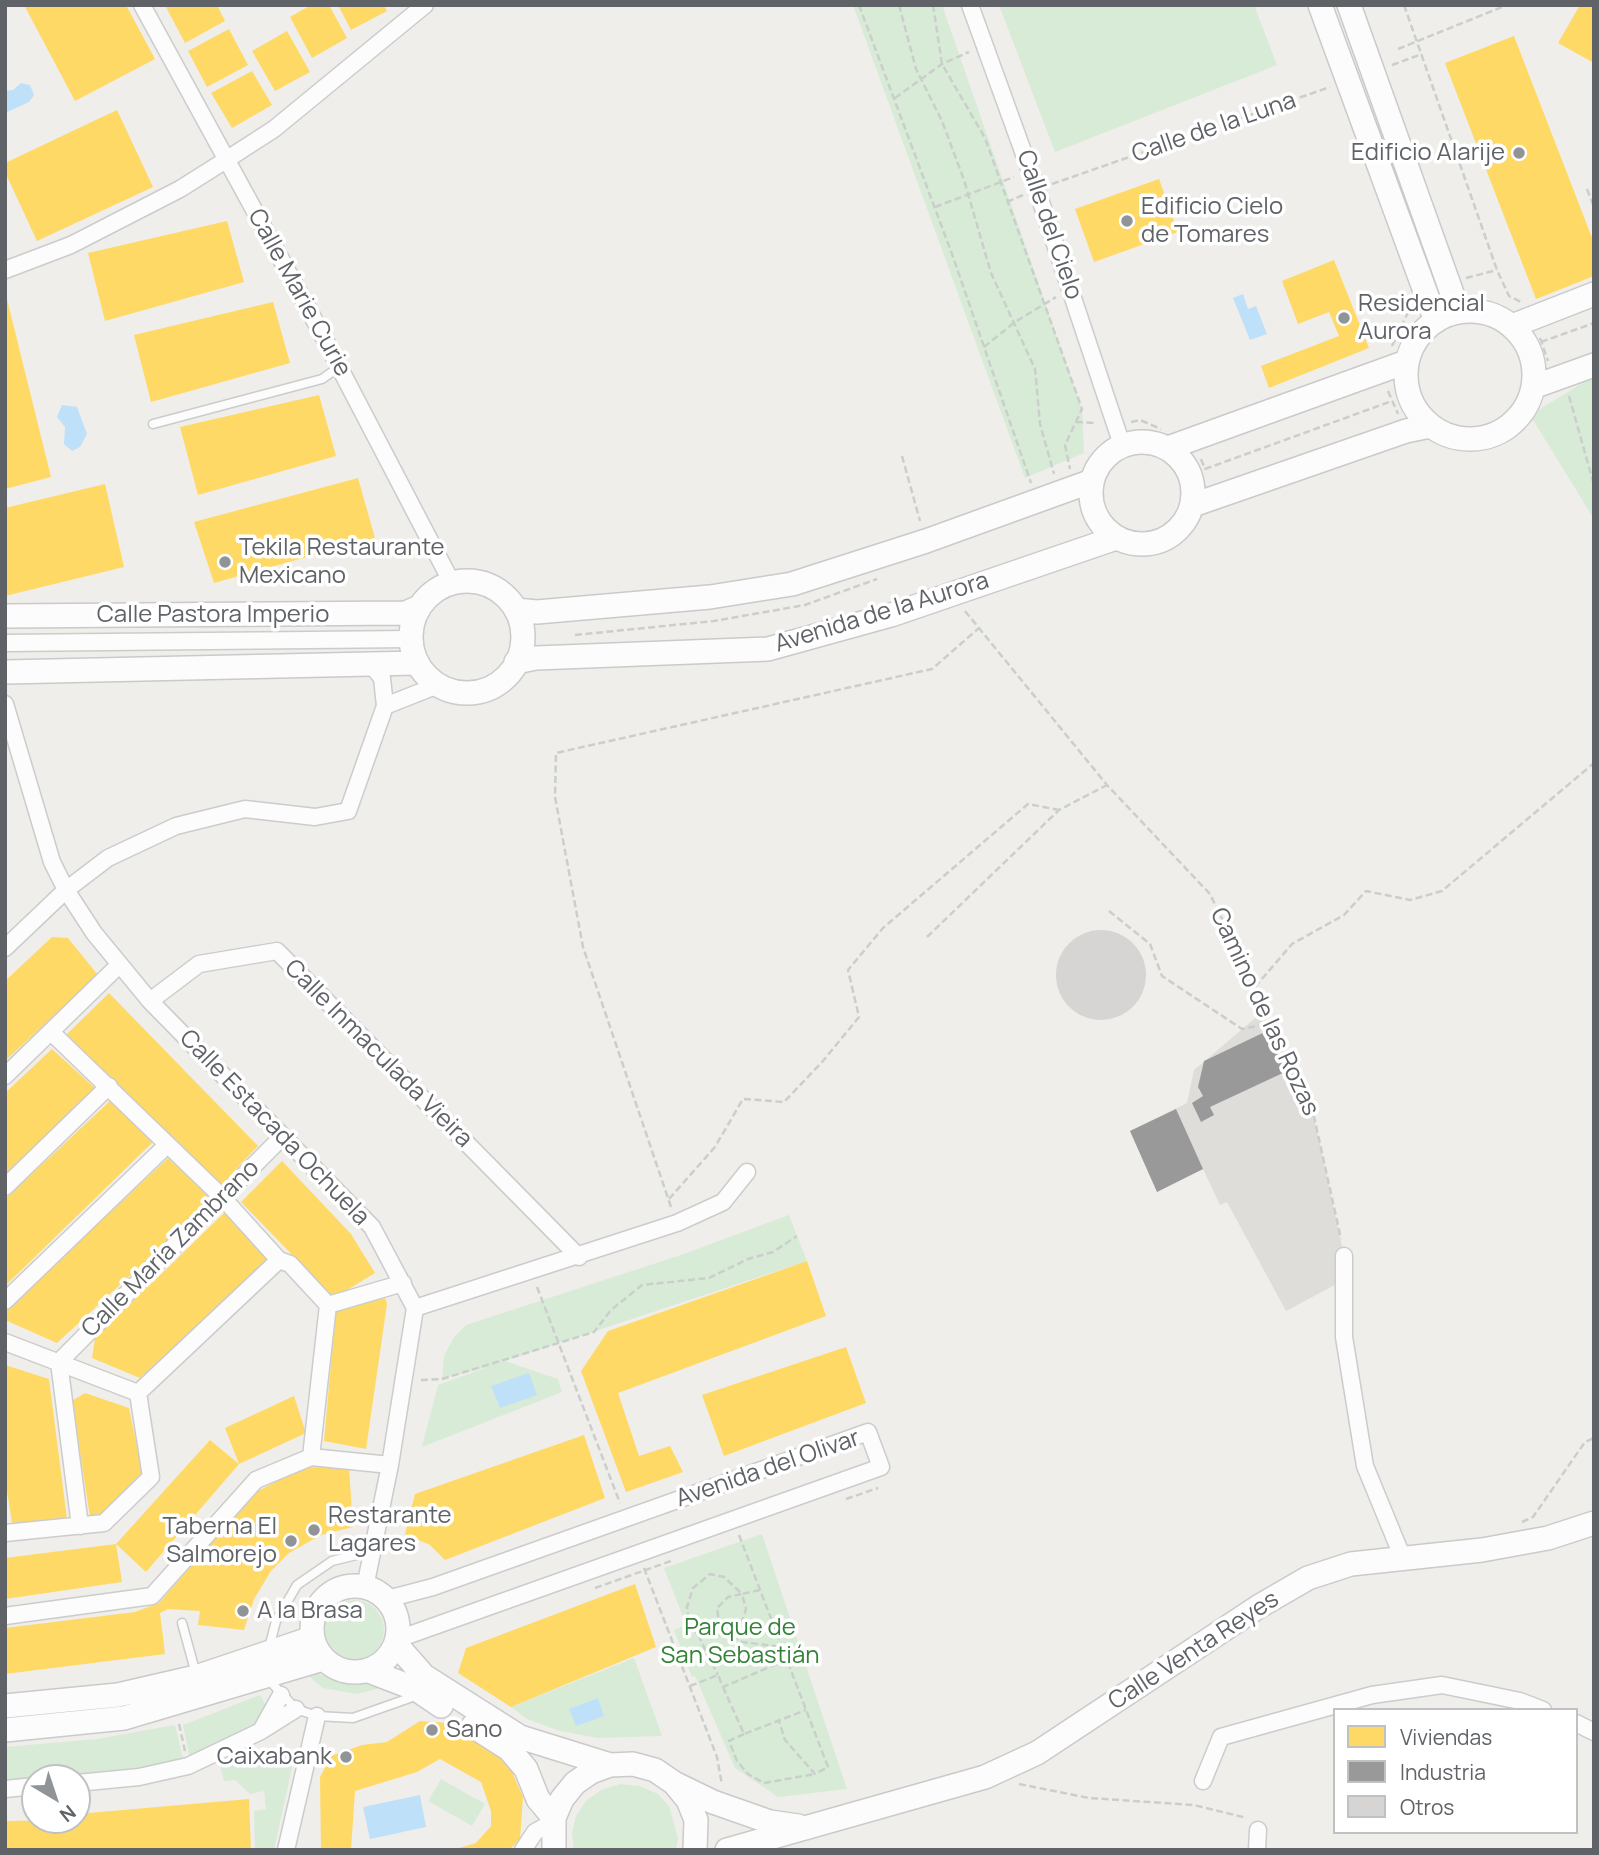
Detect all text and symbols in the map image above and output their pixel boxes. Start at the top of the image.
street label: Calle de la Luna [1128,86,1300,170]
place label: Edificio Alarije [1351,139,1505,167]
marker: Edificio Alarije [1511,145,1527,161]
street label: Calle del Cielo [1010,147,1088,303]
place label: Edificio Cielo de Tomares [1141,193,1283,249]
street label: Calle Marie Curie [241,204,357,382]
marker: Edificio Cielo de Tomares [1119,213,1135,229]
place label: Residencial Aurora [1358,290,1485,346]
marker: Residencial Aurora [1336,310,1352,326]
place label: Tekila Restaurante Mexicano [239,534,445,590]
marker: Tekila Restaurante Mexicano [217,554,233,570]
street label: Avenida de la Aurora [772,567,992,659]
street label: Calle Pastora Imperio [97,601,329,629]
street label: Camino de las Rozas [1203,904,1325,1120]
street label: Calle Inmaculada Vieira [278,954,478,1154]
street label: Calle Estacada Ochuela [173,1024,375,1232]
street label: Calle María Zambrano [76,1154,266,1344]
street label: Avenida del Olivar [672,1424,864,1514]
place label: Restarante Lagares [328,1502,452,1558]
place label: Taberna El Salmorejo [162,1513,277,1569]
marker: Restarante Lagares [306,1522,322,1538]
marker: Taberna El Salmorejo [283,1533,299,1549]
street label: Calle Venta Reyes [1104,1585,1284,1717]
place label: A la Brasa [257,1597,363,1625]
marker: A la Brasa [235,1603,251,1619]
park label: Parque de San Sebastián [661,1614,819,1670]
legend [1333,1708,1578,1834]
place label: Sano [446,1716,502,1744]
marker: Sano [424,1722,440,1738]
text: Viviendas [1400,1723,1492,1751]
place label: Caixabank [217,1743,332,1771]
marker: Caixabank [338,1749,354,1765]
text: Industria [1400,1758,1486,1786]
north arrow [21,1764,91,1834]
text: Otros [1400,1793,1454,1821]
text: N [54,1799,81,1828]

